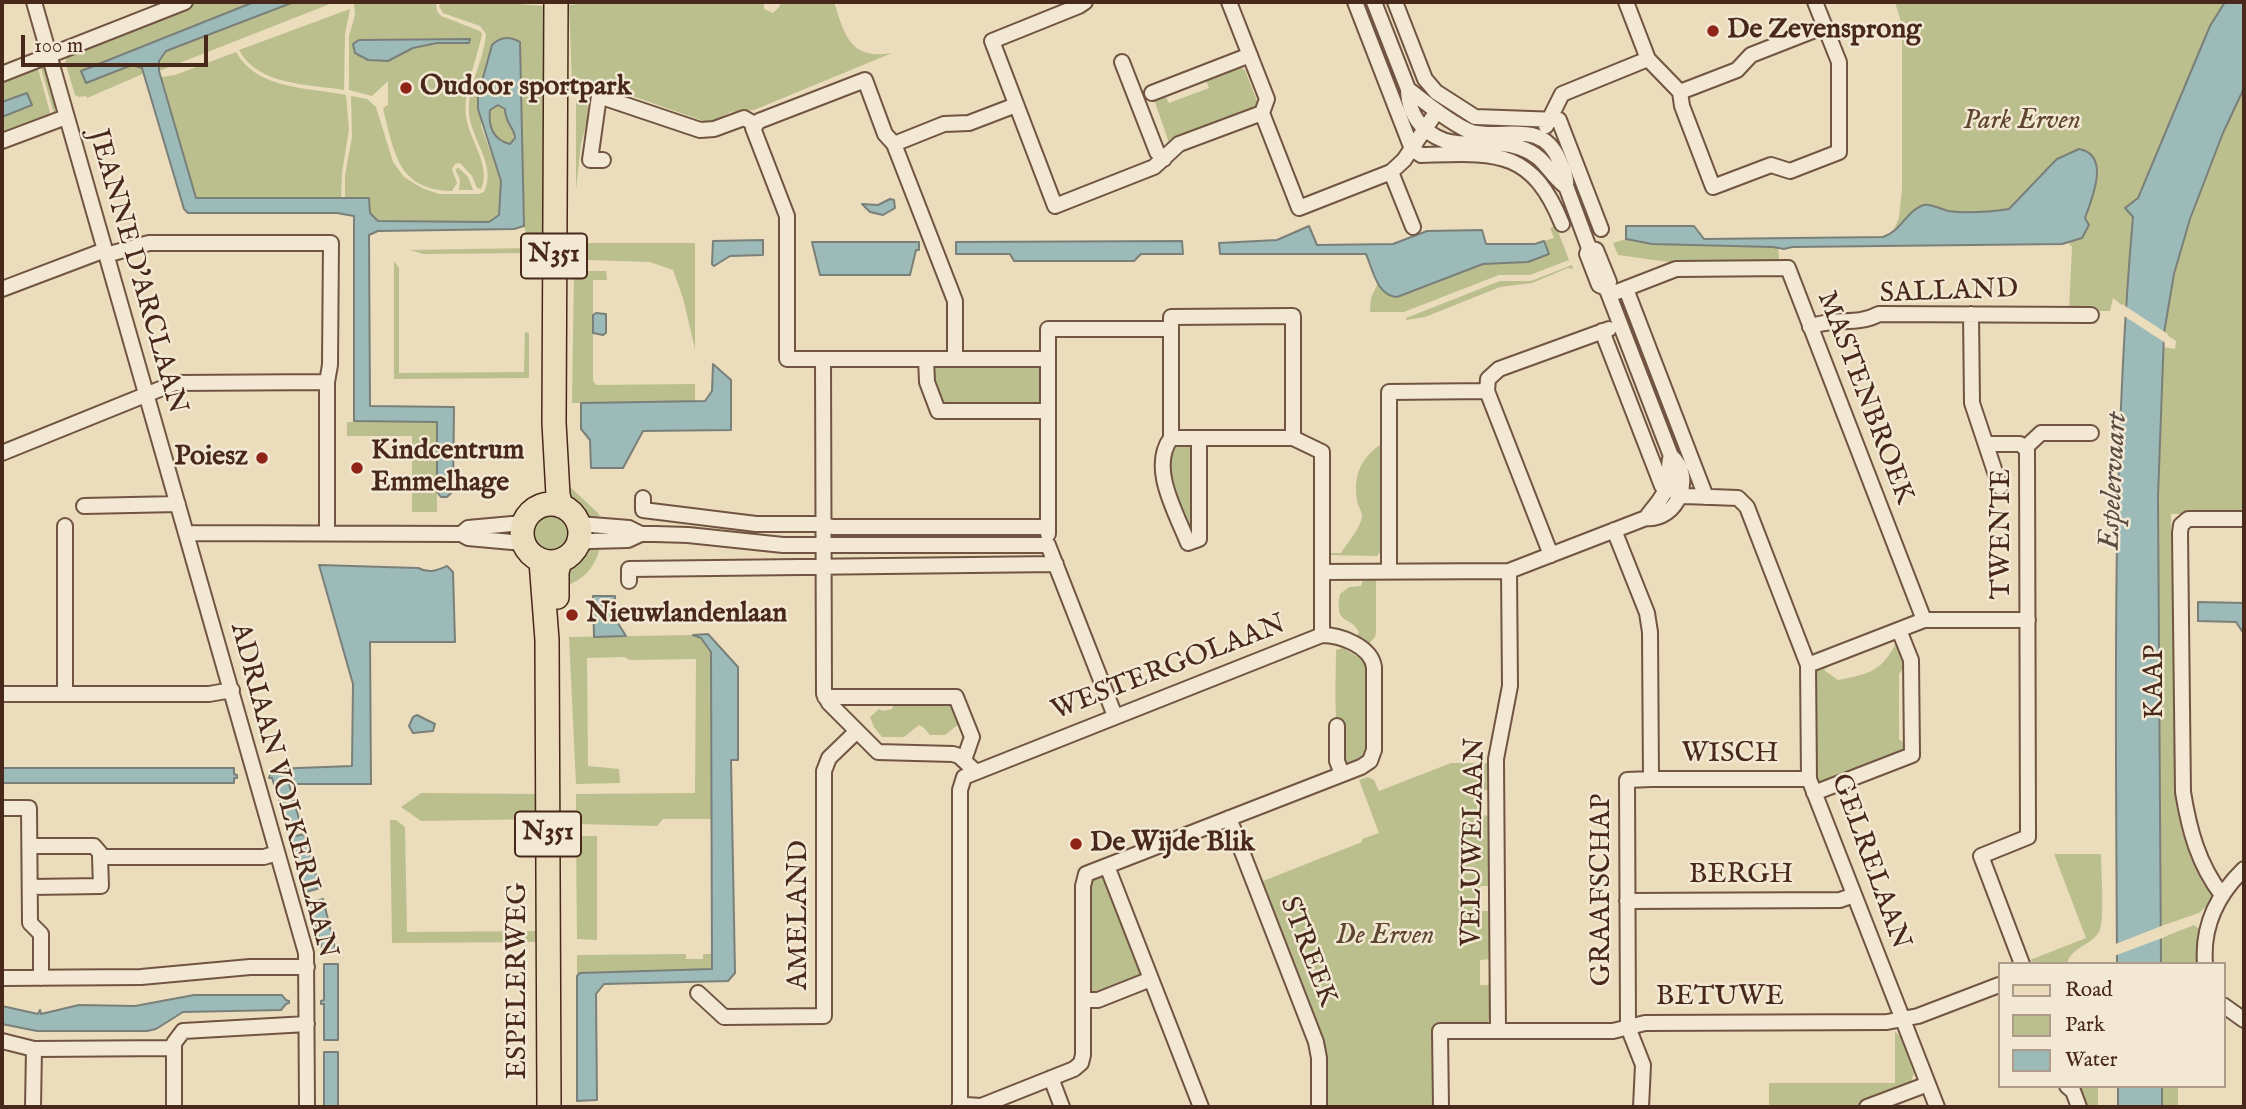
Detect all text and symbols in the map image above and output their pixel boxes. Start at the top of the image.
place label: De Zevensprong [1727,14,1921,48]
scale bar [24,21,212,65]
marker: De Zevensprong [1705,23,1721,39]
text: 100 m [34,33,83,60]
place label: Oudoor sportpark [420,71,632,105]
marker: Oudoor sportpark [398,80,414,96]
park label: Park Erven [1963,105,2081,139]
street label: JEANNE D'ARCLAAN [79,126,193,418]
road number: N351 [521,233,587,278]
street label: SALLAND [1879,274,2019,312]
street label: MASTENBROEK [1808,287,1920,509]
water label: Espelervaart [2093,411,2137,551]
place label: Kindcentrum Emmelhage [371,435,524,501]
place label: Poiesz [174,441,248,475]
marker: Poiesz [254,450,270,466]
marker: Kindcentrum Emmelhage [349,460,365,476]
street label: TWENTE [1986,469,2020,599]
place label: Nieuwlandenlaan [586,598,787,632]
marker: Nieuwlandenlaan [564,607,580,623]
street label: WESTERGOLAAN [1047,609,1291,729]
street label: ADRIAAN VOLKERLAAN [221,620,343,962]
street label: KAAP [2139,645,2173,719]
street label: VELUWELAAN [1456,737,1494,947]
street label: WISCH [1681,738,1779,772]
street label: GELRELAAN [1822,770,1916,954]
street label: GRAAFSCHAP [1586,794,1620,986]
road number: N351 [515,812,581,856]
place label: De Wijde Blik [1090,827,1255,861]
marker: De Wijde Blik [1068,836,1084,852]
street label: AMELAND [783,840,817,990]
street label: BERGH [1689,859,1793,893]
street label: ESPELERWEG [502,882,536,1080]
street label: STREEK [1271,892,1343,1012]
park label: De Erven [1336,920,1434,954]
legend [1997,962,2225,1088]
text: Road [2065,977,2112,1004]
street label: BETUWE [1656,981,1784,1015]
text: Park [2065,1012,2105,1039]
text: Water [2065,1047,2117,1074]

